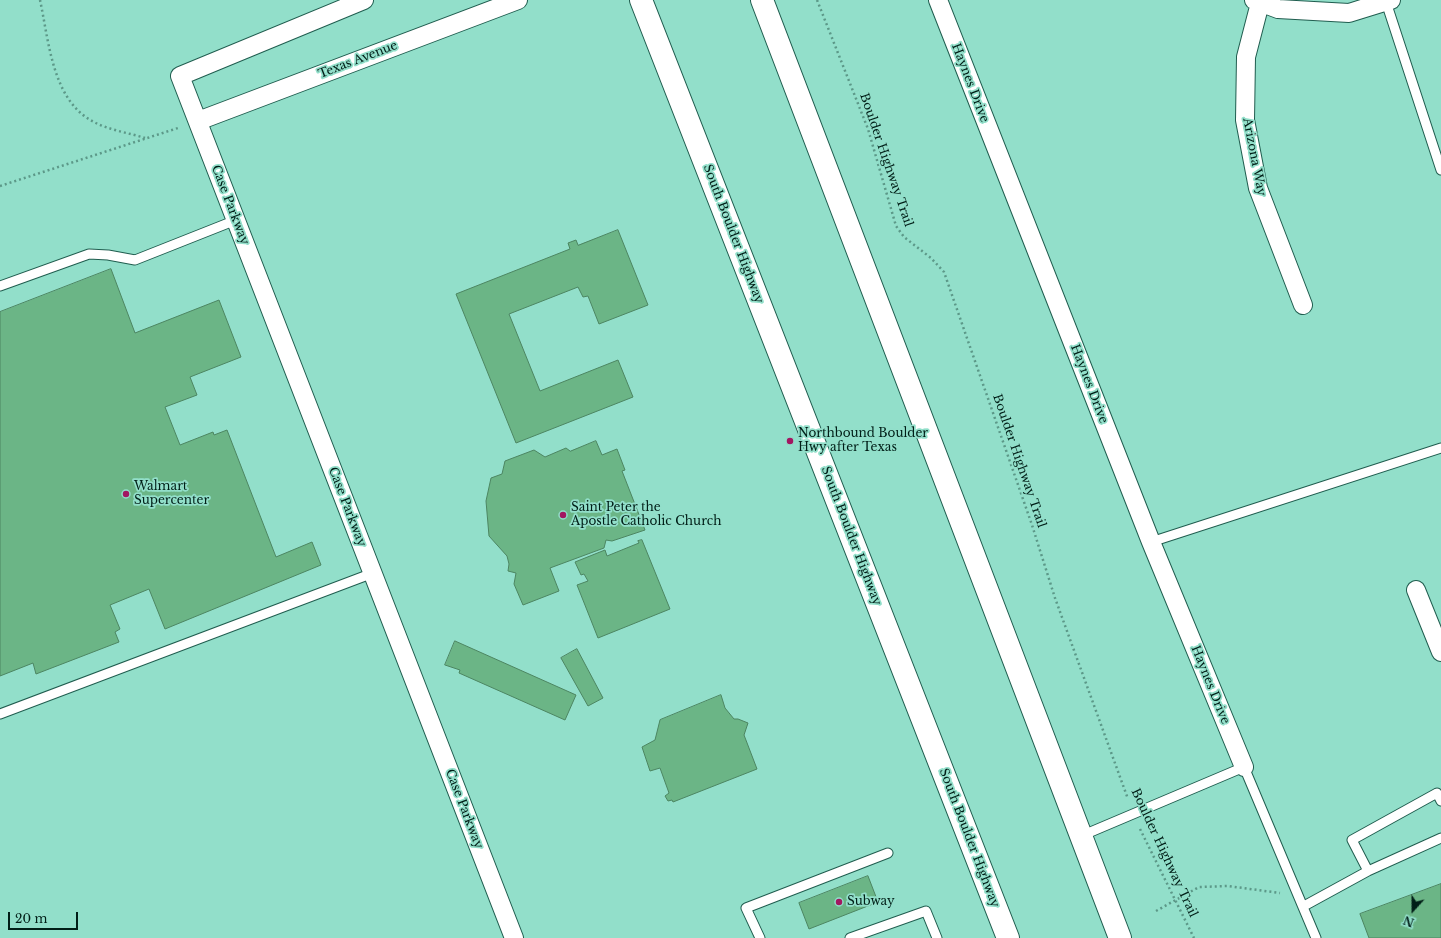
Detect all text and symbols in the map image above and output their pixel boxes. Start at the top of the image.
street label: Texas Avenue [316,38,400,82]
street label: Haynes Drive [948,41,992,125]
street label: Boulder Highway Trail [856,91,916,229]
street label: Arizona Way [1239,117,1269,197]
street label: Case Parkway [208,163,252,247]
street label: South Boulder Highway [700,163,766,305]
street label: Haynes Drive [1067,342,1111,426]
street label: Boulder Highway Trail [989,392,1049,530]
place label: Northbound Boulder Hwy after Texas [798,427,928,455]
marker: Northbound Boulder Hwy after Texas [785,436,795,446]
street label: Case Parkway [325,465,369,549]
street label: South Boulder Highway [818,465,884,607]
place label: Walmart Supercenter [134,480,209,508]
marker: Walmart Supercenter [121,489,131,499]
place label: Saint Peter the Apostle Catholic Church [571,501,721,529]
marker: Saint Peter the Apostle Catholic Church [558,510,568,520]
street label: Haynes Drive [1188,644,1232,726]
street label: Case Parkway [442,767,486,851]
street label: South Boulder Highway [936,767,1002,909]
street label: Boulder Highway Trail [1128,786,1200,920]
north arrow [1393,890,1433,930]
place label: Subway [847,895,895,909]
marker: Subway [834,897,844,907]
scale bar [10,904,80,930]
text: 20 m [15,911,47,926]
text: N [1401,913,1416,930]

